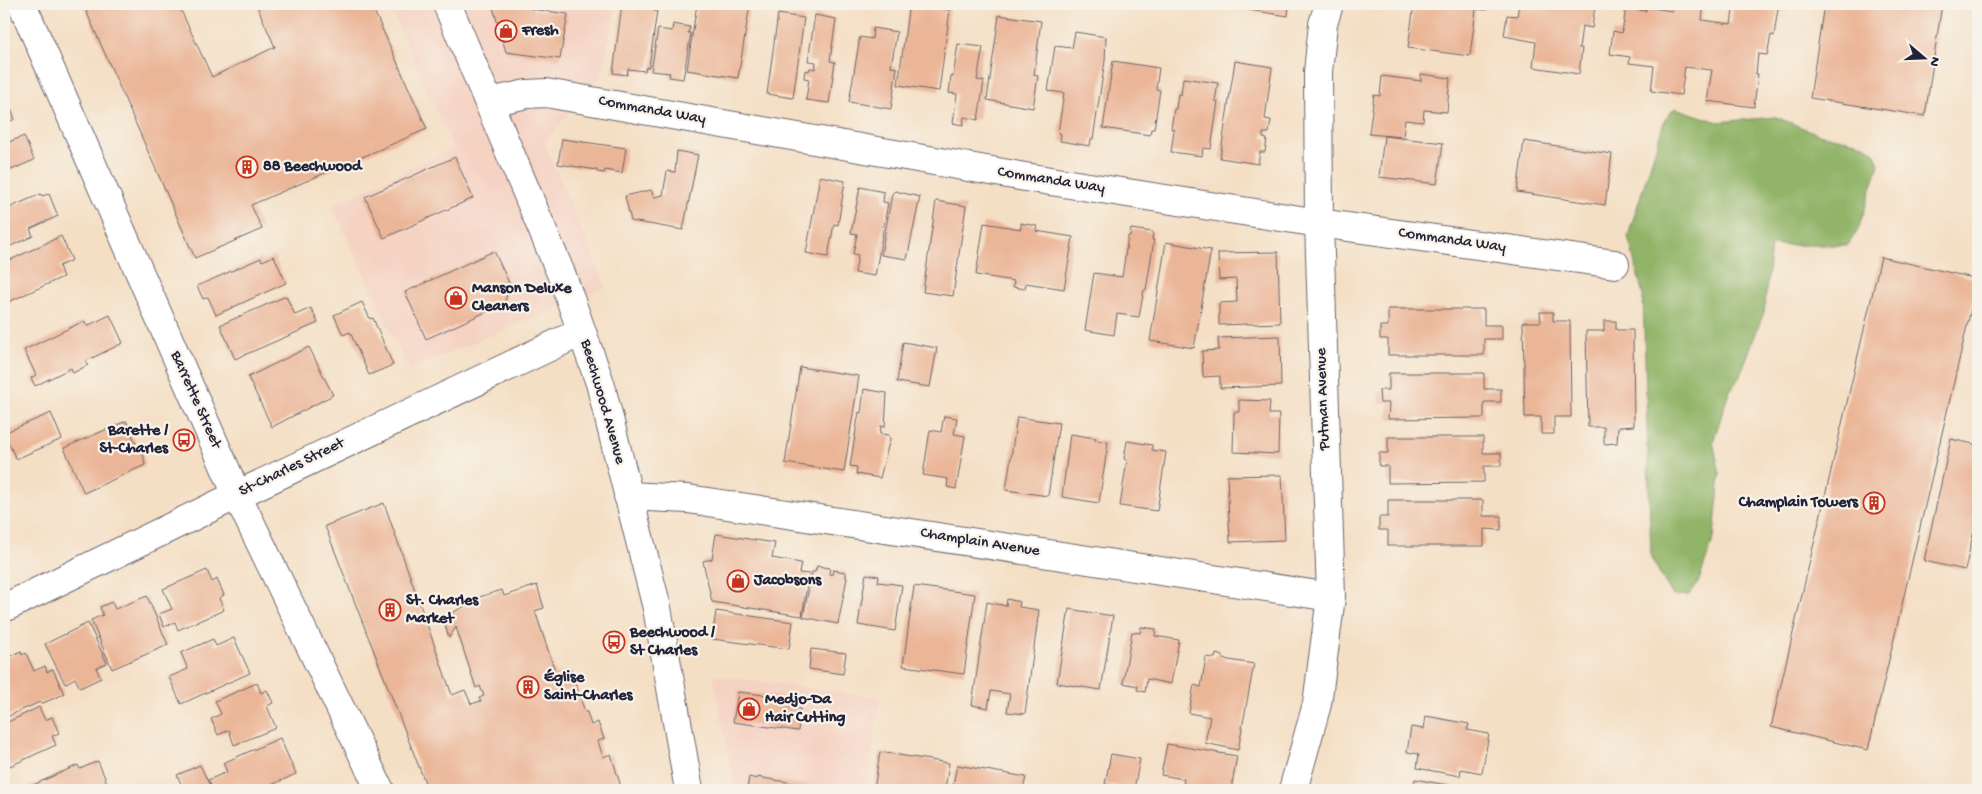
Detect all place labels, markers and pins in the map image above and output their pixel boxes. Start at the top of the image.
shop icon: Fresh [494,19,518,43]
place label: Fresh [521,22,559,41]
building icon: 88 Beechwood [235,155,259,179]
place label: 88 Beechwood [263,158,363,177]
place label: Manson Deluxe Cleaners [471,280,572,317]
shop icon: Manson Deluxe Cleaners [444,286,468,310]
place label: Barette / St-Charles [100,422,169,459]
bus stop icon: Barette / St-Charles [172,428,196,452]
building icon: Champlain Towers [1862,491,1886,515]
place label: Champlain Towers [1738,494,1859,513]
shop icon: Jacobsons [726,569,750,593]
place label: Jacobsons [753,572,822,591]
place label: St. Charles Market [406,592,479,629]
building icon: St. Charles Market [378,598,402,622]
place label: Beechwood / St Charles [629,624,716,661]
bus stop icon: Beechwood / St Charles [602,630,626,654]
place label: Église Saint-Charles [544,668,634,706]
building icon: Église Saint-Charles [516,675,540,699]
place label: Medjo-Da Hair Cutting [765,691,845,728]
shop icon: Medjo-Da Hair Cutting [737,697,761,721]

